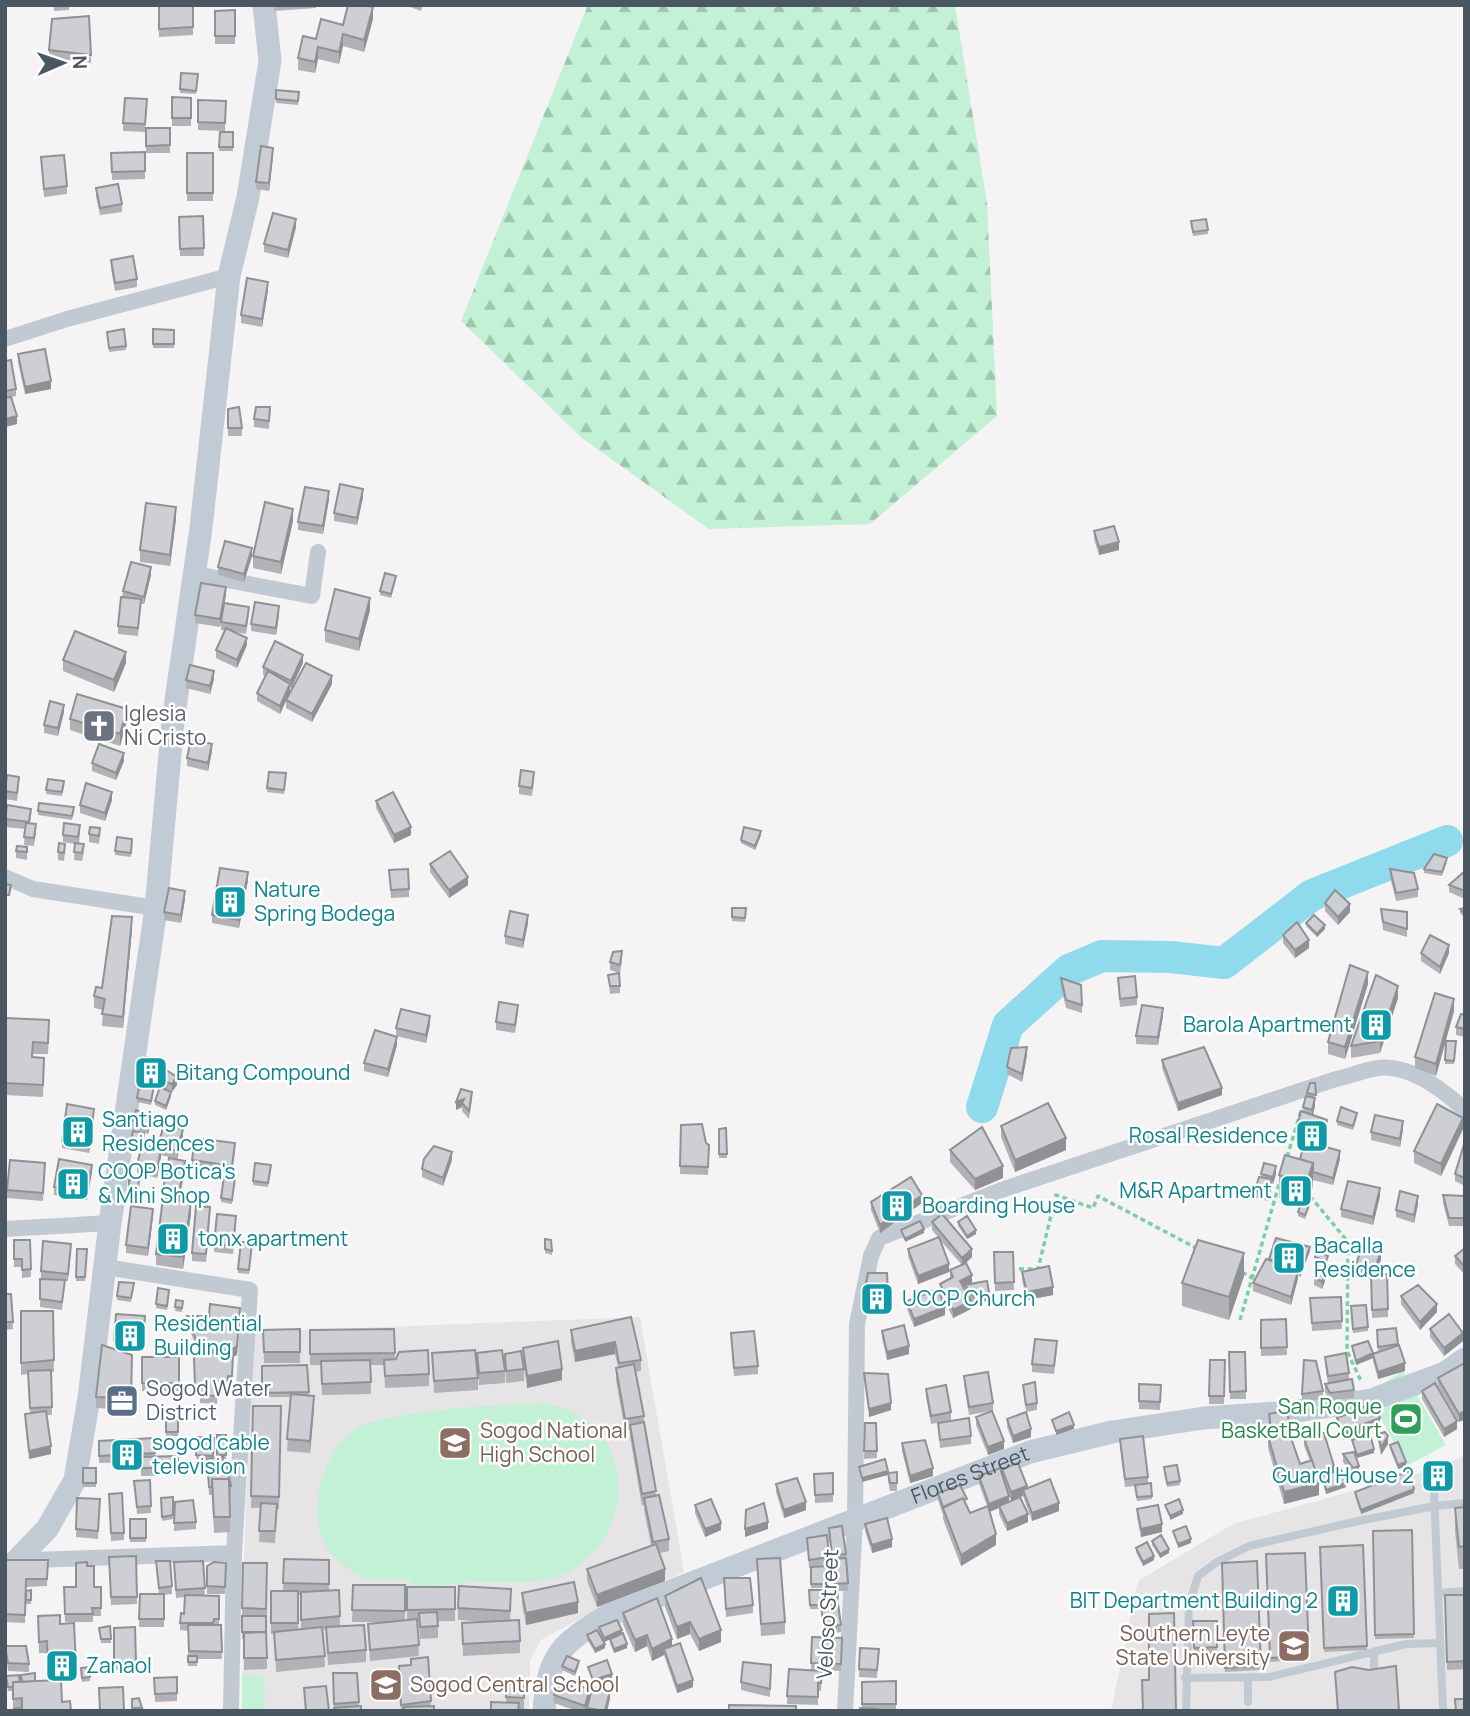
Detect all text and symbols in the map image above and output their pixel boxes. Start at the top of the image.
north arrow [28,28,98,98]
text: N [67,55,93,70]
place label: Iglesia Ni Cristo [124,699,206,751]
church icon: Iglesia Ni Cristo [80,707,118,745]
place label: Nature Spring Bodega [254,875,395,927]
building icon: Nature Spring Bodega [211,883,249,921]
building icon: Barola Apartment [1357,1006,1395,1044]
place label: Barola Apartment [1183,1010,1352,1038]
building icon: Bitang Compound [132,1054,170,1092]
place label: Bitang Compound [176,1058,350,1086]
place label: Santiago Residences [102,1105,215,1157]
building icon: Santiago Residences [59,1113,97,1151]
building icon: Rosal Residence [1293,1117,1331,1155]
place label: Rosal Residence [1129,1121,1288,1149]
place label: COOP Botica's & Mini Shop [98,1157,236,1209]
building icon: COOP Botica's & Mini Shop [54,1165,92,1203]
building icon: M&R Apartment [1277,1172,1315,1210]
place label: M&R Apartment [1119,1176,1272,1204]
building icon: Boarding House [878,1187,916,1225]
place label: Boarding House [922,1191,1075,1219]
building icon: tonx apartment [154,1220,192,1258]
place label: tonx apartment [198,1224,348,1252]
place label: Bacalla Residence [1314,1231,1416,1283]
building icon: Bacalla Residence [1270,1239,1308,1277]
building icon: UCCP Church [858,1280,896,1318]
place label: UCCP Church [902,1284,1035,1312]
place label: Residential Building [154,1309,262,1361]
building icon: Residential Building [111,1317,149,1355]
place label: Sogod Water District [146,1374,271,1426]
office icon: Sogod Water District [103,1382,141,1420]
place label: San Roque BasketBall Court [1221,1392,1382,1444]
sports icon: San Roque BasketBall Court [1387,1400,1425,1438]
place label: Sogod National High School [480,1416,628,1468]
school or university icon: Sogod National High School [436,1424,474,1462]
place label: sogod cable television [152,1428,270,1480]
building icon: sogod cable television [108,1436,146,1474]
street label: Flores Street [907,1439,1033,1510]
building icon: Guard House 2 [1419,1457,1457,1495]
place label: Guard House 2 [1272,1461,1414,1489]
street label: Veloso Street [810,1548,844,1680]
building icon: BIT Department Building 2 [1324,1582,1362,1620]
place label: BIT Department Building 2 [1070,1586,1318,1614]
place label: Southern Leyte State University [1116,1619,1270,1671]
school or university icon: Southern Leyte State University [1275,1627,1313,1665]
building icon: Zanaol [43,1647,81,1685]
place label: Zanaol [86,1651,152,1679]
school or university icon: Sogod Central School [367,1666,405,1704]
place label: Sogod Central School [410,1670,619,1698]

